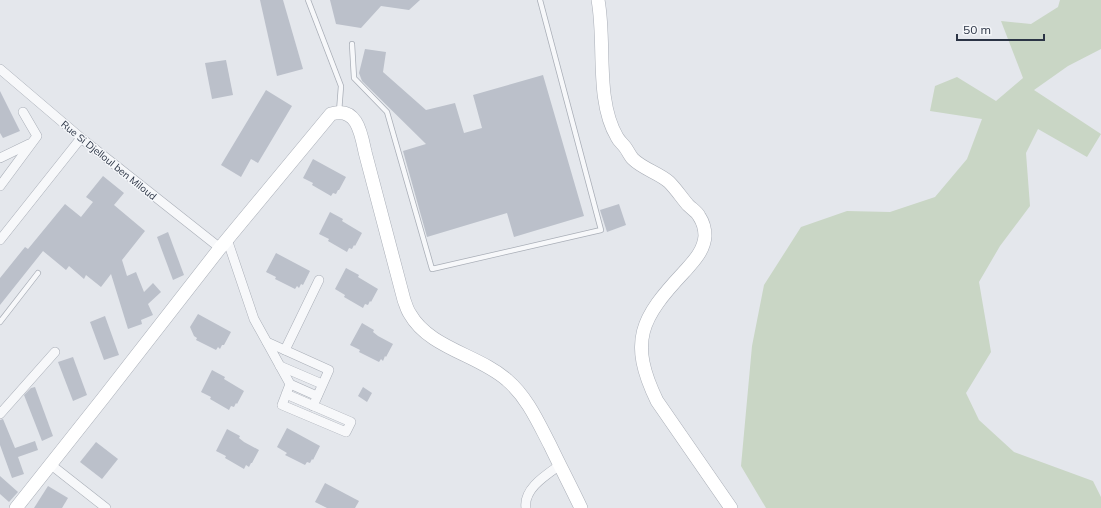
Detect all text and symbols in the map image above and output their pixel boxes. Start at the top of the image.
scale bar [957,16,1044,42]
text: 50 m [963,22,991,37]
street label: Rue Si Djelloul ben Miloud [58,118,159,203]

